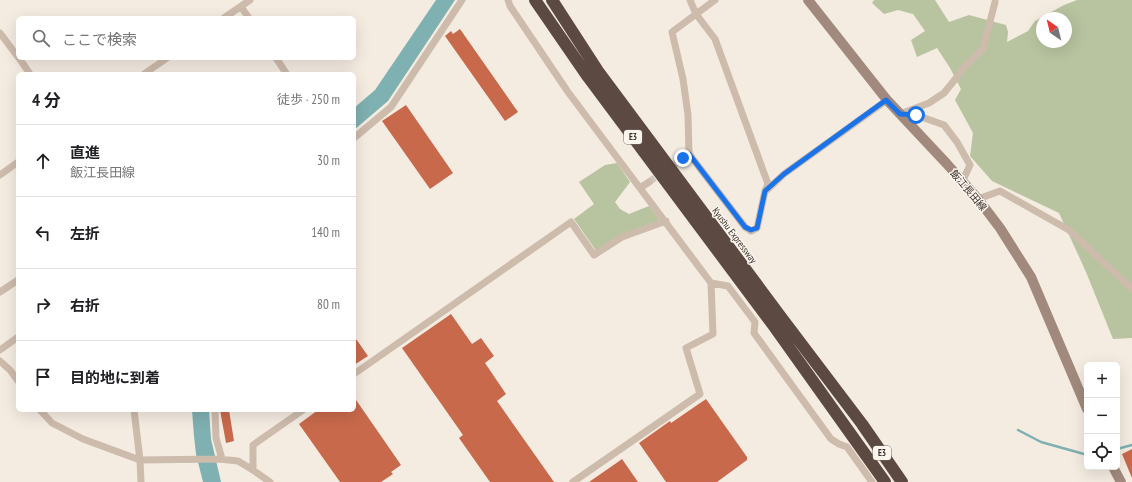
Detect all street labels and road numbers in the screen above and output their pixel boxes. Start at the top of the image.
road number: E3 [624,130,642,144]
street label: 飯江長田線 [948,167,990,214]
street label: Kyushu Expressway [709,205,760,266]
road number: E3 [873,446,891,460]

